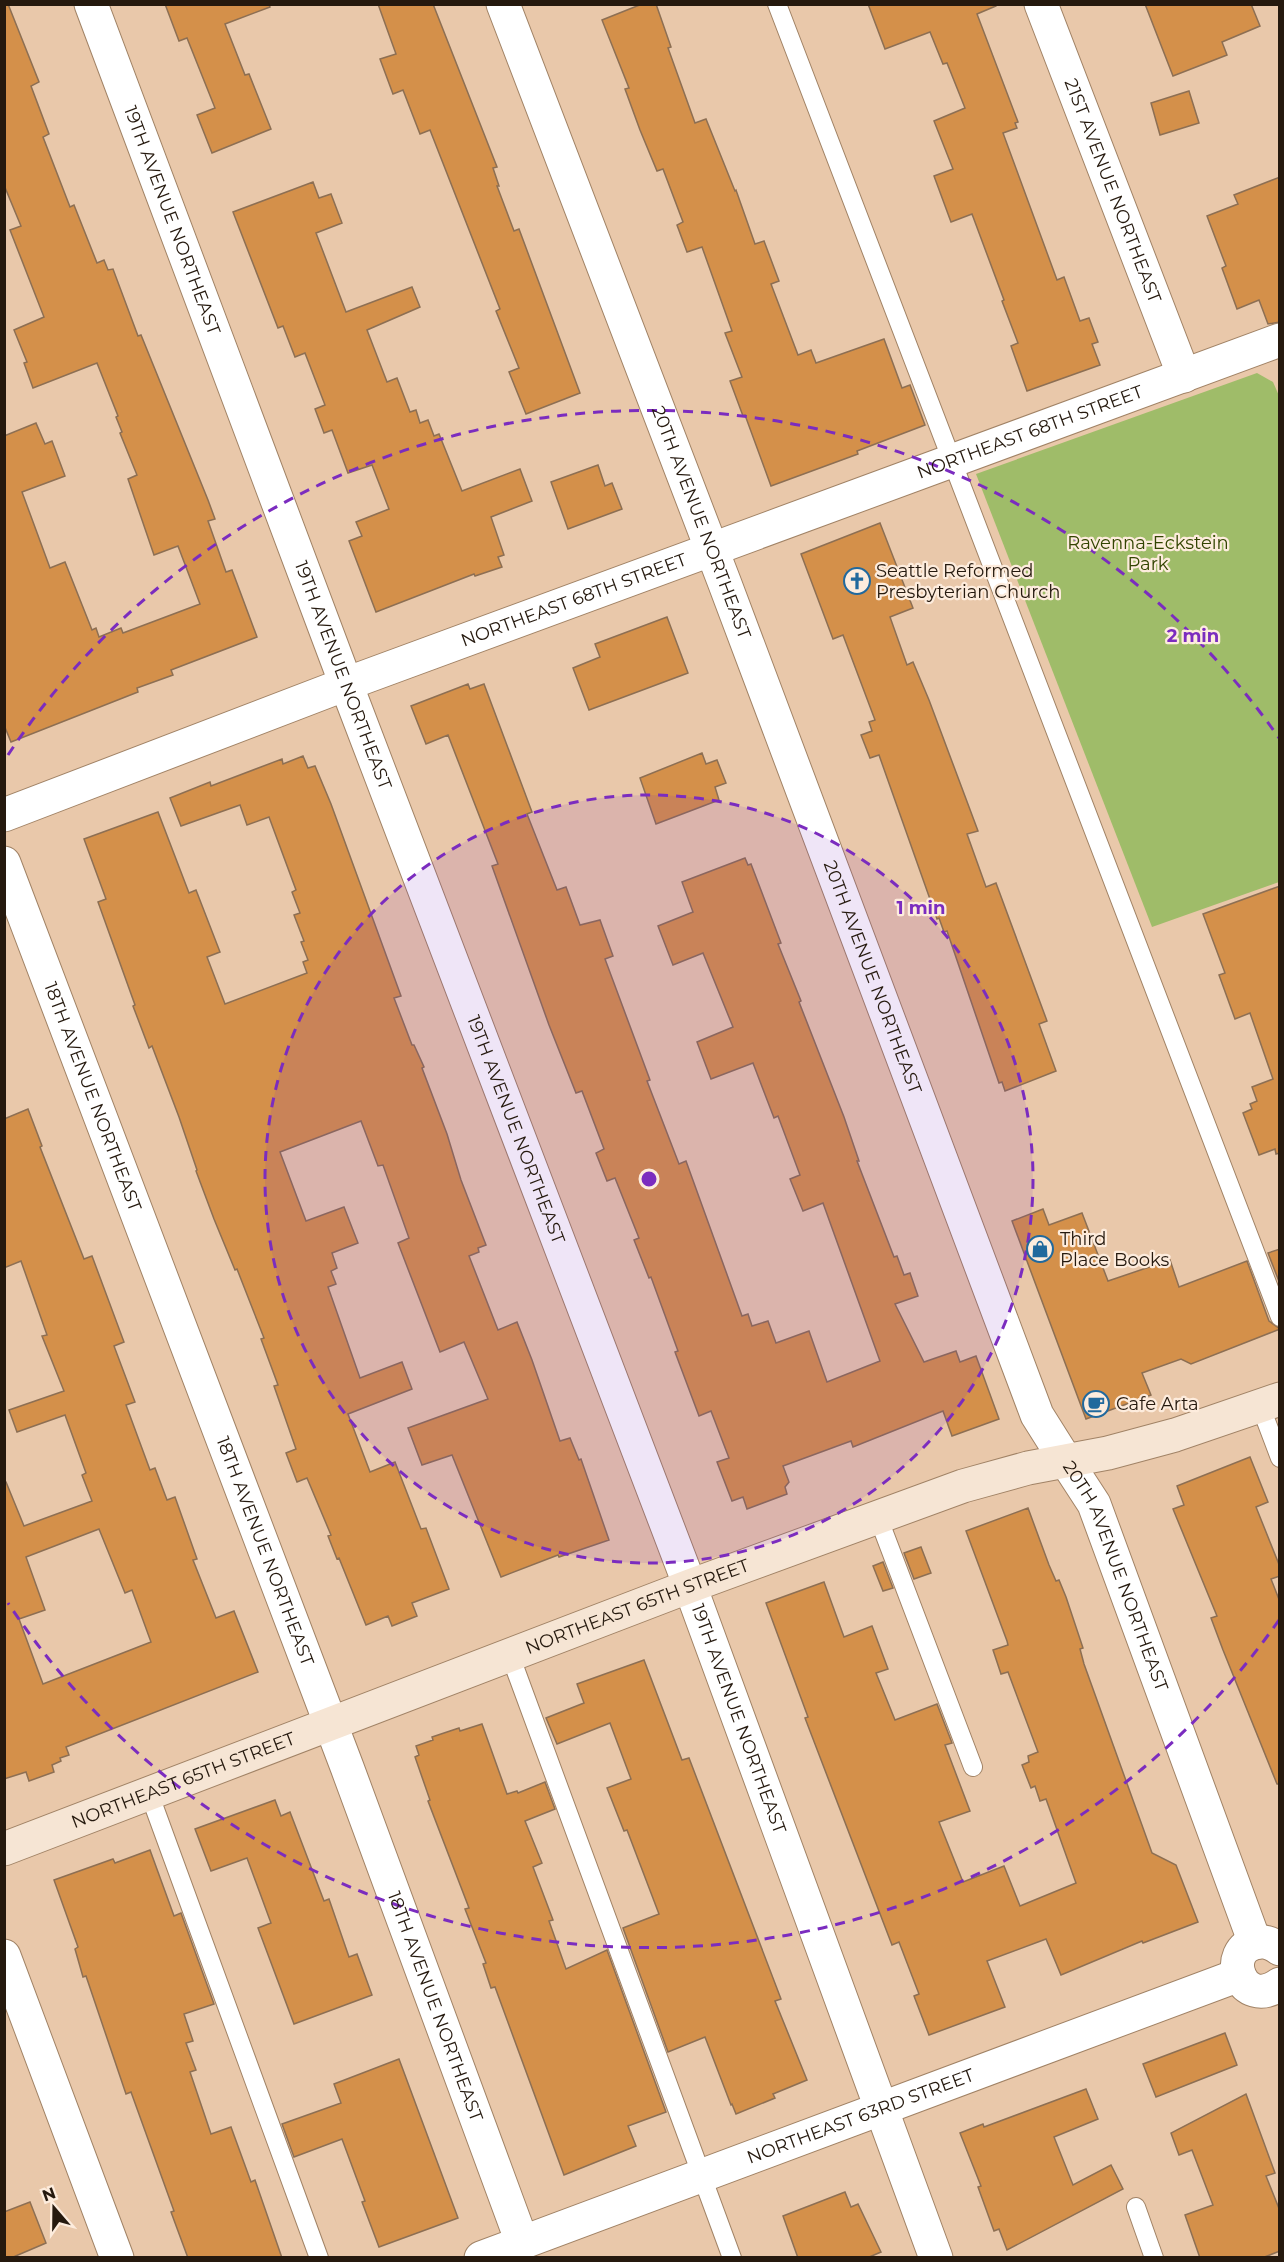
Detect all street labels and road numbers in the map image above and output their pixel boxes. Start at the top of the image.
street label: 21ST AVENUE NORTHEAST [1060,75,1166,307]
street label: 19TH AVENUE NORTHEAST [119,103,225,338]
street label: NORTHEAST 68TH STREET [914,380,1146,484]
street label: 20TH AVENUE NORTHEAST [647,403,756,643]
street label: NORTHEAST 68TH STREET [458,548,690,652]
street label: 19TH AVENUE NORTHEAST [290,558,396,793]
street label: 20TH AVENUE NORTHEAST [819,857,927,1098]
street label: 18TH AVENUE NORTHEAST [39,979,146,1215]
street label: 19TH AVENUE NORTHEAST [462,1012,570,1247]
street label: 18TH AVENUE NORTHEAST [212,1433,319,1670]
street label: 20TH AVENUE NORTHEAST [1058,1457,1173,1695]
street label: NORTHEAST 65TH STREET [522,1554,753,1659]
street label: 19TH AVENUE NORTHEAST [687,1601,791,1837]
street label: NORTHEAST 65TH STREET [68,1727,299,1833]
street label: 18TH AVENUE NORTHEAST [383,1888,488,2125]
street label: NORTHEAST 63RD STREET [744,2064,978,2169]

